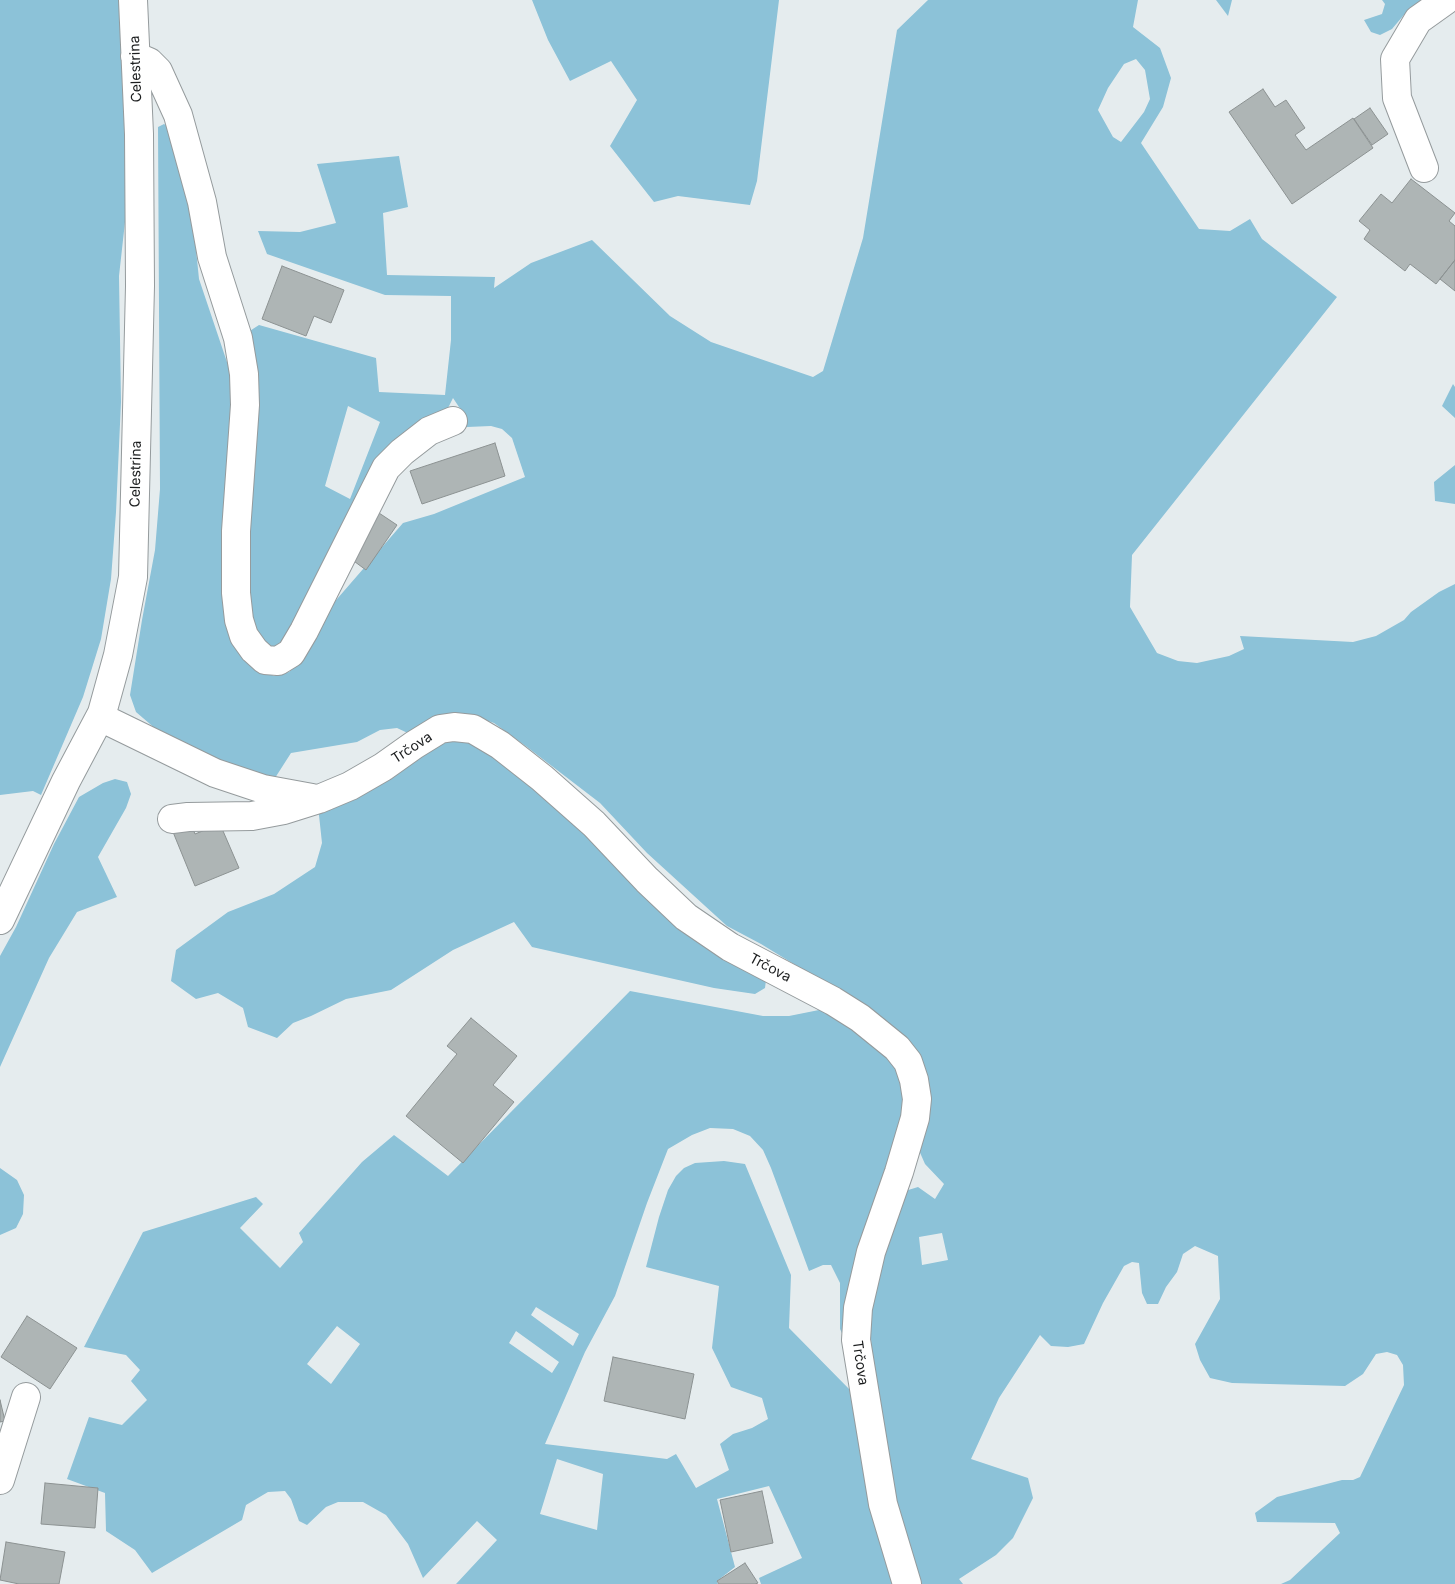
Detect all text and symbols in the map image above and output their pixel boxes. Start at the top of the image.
street label: Celestrina [126,35,146,103]
street label: Celestrina [127,440,145,508]
street label: Trčova [389,729,435,767]
street label: Trčova [746,950,794,986]
street label: Trčova [849,1340,871,1386]

